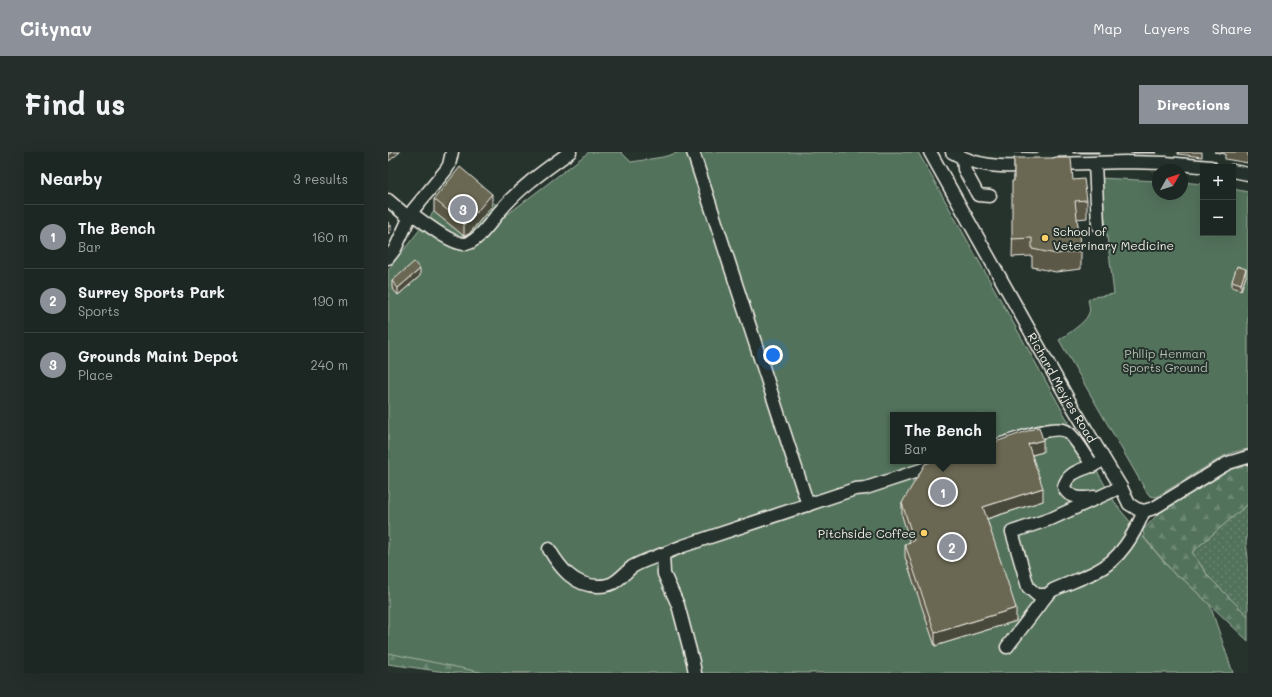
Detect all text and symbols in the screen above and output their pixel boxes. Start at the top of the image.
text: Citynav [20,16,92,41]
text: Map [1093,19,1122,38]
text: Layers [1144,19,1190,38]
text: Share [1212,19,1252,38]
button: Directions [1139,85,1248,124]
text: Find us [24,86,125,122]
north arrow [1152,164,1188,200]
map controls [1200,164,1236,236]
button: + [1200,164,1236,200]
text: Nearby [40,167,102,189]
text: 3 results [293,170,348,187]
pin: 3 [450,194,476,224]
button: − [1200,200,1236,236]
text: The Bench [78,218,155,238]
place label: School of Veterinary Medicine [1053,223,1174,253]
text: 1 [50,228,56,245]
text: 160 m [312,228,348,245]
marker: School of Veterinary Medicine [1040,233,1050,243]
text: Bar [78,238,101,255]
text: Surrey Sports Park [78,282,225,302]
text: 2 [49,292,57,309]
text: 190 m [312,292,348,309]
text: Sports [78,302,120,319]
street label: Richard Meyjes Road [1024,329,1101,446]
your location [763,345,783,365]
park label: Phllip Henman Sports Ground [1122,345,1208,375]
text: Grounds Maint Depot [78,346,238,366]
text: 3 [49,356,57,373]
text: 240 m [311,356,348,373]
text: Place [78,366,113,383]
popup [890,412,996,464]
text: The Bench [904,420,982,440]
text: Bar [904,440,927,457]
pin: 1 [930,477,956,507]
place label: Pitchside Coffee [818,525,916,541]
marker: Pitchside Coffee [919,528,929,538]
pin: 2 [939,532,965,562]

